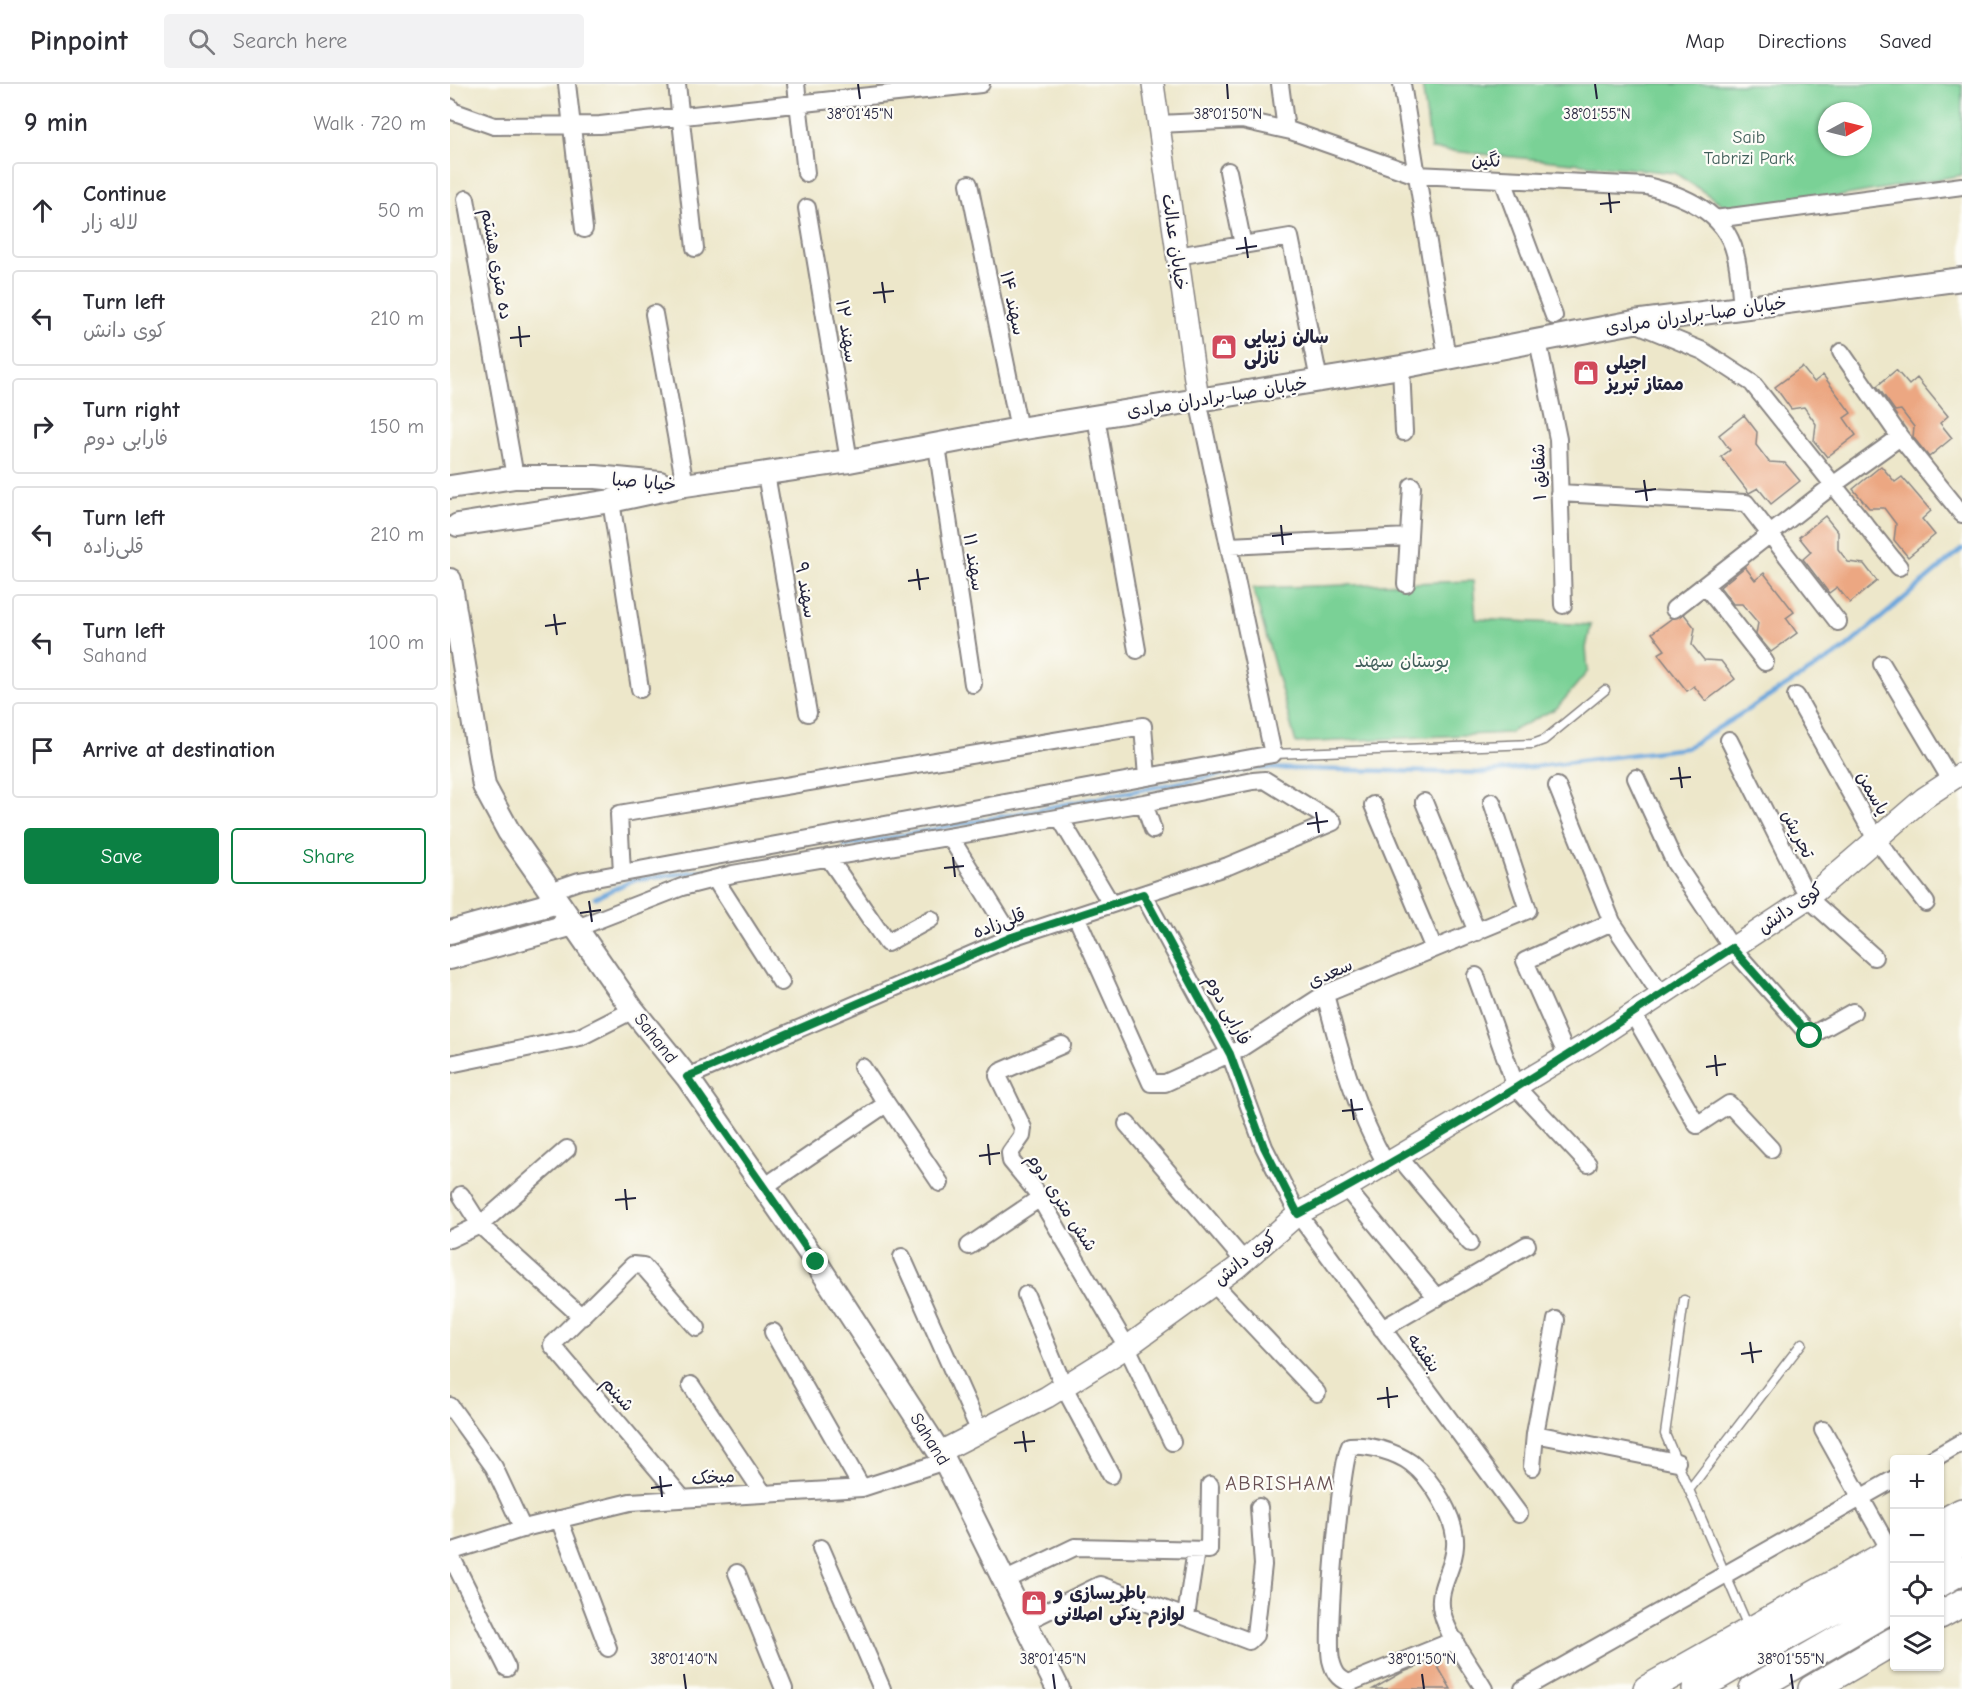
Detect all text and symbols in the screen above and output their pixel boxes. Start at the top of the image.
search box [164,14,584,68]
text: Pinpoint [30,25,128,57]
icon: search [185,25,218,58]
text: Search here [233,28,347,54]
text: Map [1685,29,1725,53]
text: Directions [1758,29,1847,53]
text: Saved [1880,29,1932,53]
north arrow [1818,102,1872,156]
text: 38°01'45"N [827,105,893,123]
text: 38°01'50"N [1194,105,1262,123]
text: 38°01'55"N [1563,105,1631,123]
text: 9 min [24,108,88,138]
text: Walk · 720 m [313,112,426,135]
park label: Saib Tabrizi Park [1704,127,1794,169]
street label: نگین [1471,149,1501,172]
text: Continue [83,181,166,207]
street label: خیابان عدالت [1157,193,1192,292]
icon: ahead [26,194,59,227]
text: 50 m [378,199,424,222]
street label: ده متری هشتم [473,207,517,322]
text: لاله زار [83,211,138,234]
street label: سهند ۱۴ [995,269,1030,337]
text: Turn left [83,289,165,315]
street label: خیابان صبا-برادران مرادی [1604,292,1788,339]
street label: سهند ۱۲ [831,298,862,364]
icon: left [26,302,59,335]
text: 210 m [370,307,424,330]
text: کوی دانش [83,319,166,342]
place label: سالن زیبایی نازلی [1244,327,1328,370]
shop icon: سالن زیبایی نازلی [1209,332,1239,362]
place label: اجیلی ممتاز تبریز [1604,353,1684,395]
shop icon: اجیلی ممتاز تبریز [1571,358,1601,388]
street label: خیابان صبا-برادران مرادی [1125,373,1309,422]
text: Turn right [83,397,180,423]
icon: right [26,410,59,443]
text: 150 m [370,415,424,438]
text: فارابی دوم [83,427,168,450]
street label: شقایق ۱ [1528,443,1551,501]
street label: خیابا صبا [611,469,677,496]
text: Turn left [83,505,165,531]
icon: left [26,518,59,551]
text: 210 m [370,523,424,546]
street label: سهند ۱۱ [959,532,988,592]
text: قلی‌زاده [83,535,144,558]
street label: سهند ۹ [790,560,821,620]
text: Turn left [83,618,165,644]
icon: left [26,626,59,659]
text: 100 m [369,631,424,654]
text: Sahand [83,644,147,667]
park label: بوستان سهند [1355,651,1449,672]
icon: arrive [26,734,59,767]
text: Arrive at destination [83,737,275,763]
street label: یاسمن [1852,767,1893,819]
street label: تجریش [1777,806,1819,863]
button: Save [24,828,219,884]
button: Share [231,828,426,884]
street label: کوی دانش [1754,878,1827,938]
street label: قلی‌زاده [970,904,1029,943]
street label: سعدی [1305,954,1356,993]
street label: فارابی دوم [1198,971,1255,1050]
street label: Sahand [630,1009,682,1067]
route start [1796,1022,1822,1048]
street label: شش متری دوم [1020,1149,1101,1257]
street label: کوی دانش [1210,1227,1281,1290]
route end [802,1248,828,1274]
street label: بنفشه [1402,1330,1445,1377]
street label: شبنم [595,1373,638,1418]
street label: Sahand [905,1409,954,1469]
map controls [1890,1455,1944,1671]
button: + [1890,1455,1944,1509]
street label: میخک [691,1466,736,1489]
district label: ABRISHAM [1225,1472,1335,1495]
button: − [1890,1509,1944,1563]
button: locate [1890,1563,1944,1617]
place label: باطریسازی و لوازم یدکی اصلانی [1052,1583,1185,1628]
shop icon: باطریسازی و لوازم یدکی اصلانی [1019,1588,1049,1618]
button: layers [1890,1617,1944,1671]
text: 38°01'40"N [650,1650,718,1668]
text: 38°01'45"N [1020,1650,1086,1668]
text: 38°01'50"N [1388,1650,1456,1668]
text: 38°01'55"N [1757,1650,1825,1668]

